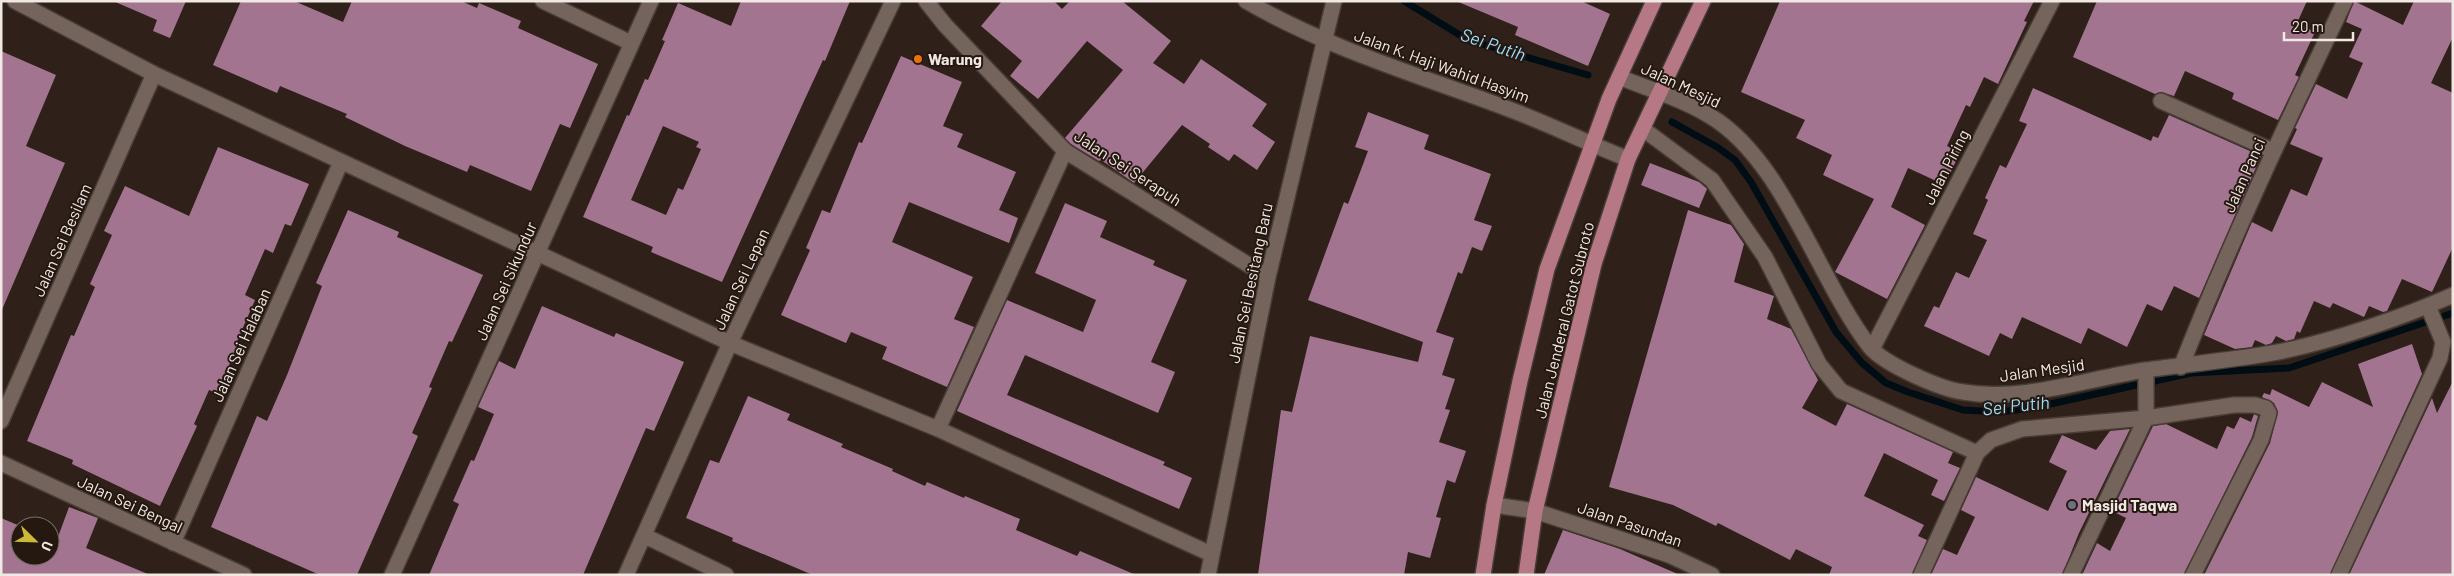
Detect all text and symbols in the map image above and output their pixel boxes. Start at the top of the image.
scale bar [2284,10,2353,42]
text: 20 m [2292,17,2324,35]
water label: Sei Putih [1458,23,1529,65]
street label: Jalan K. Haji Wahid Hasyim [1352,25,1532,106]
place label: Warung [928,49,982,68]
marker: Warung [912,53,924,65]
street label: Jalan Mesjid [1639,58,1724,111]
street label: Jalan Sei Serapuh [1071,126,1185,209]
street label: Jalan Piring [1919,126,1973,207]
street label: Jalan Panci [2219,135,2268,215]
street label: Jalan Sei Besilam [28,180,95,299]
street label: Jalan Sei Besitang Baru [1223,201,1276,365]
street label: Jalan Sei Sikundur [471,218,540,343]
street label: Jalan Jenderal Gatot Subroto [1530,220,1597,420]
street label: Jalan Sei Lepan [709,225,772,332]
street label: Jalan Sei Halaban [207,285,274,405]
street label: Jalan Mesjid [1998,354,2086,385]
water label: Sei Putih [1981,391,2051,419]
street label: Jalan Sei Bengal [75,471,186,536]
place label: Masjid Taqwa [2082,495,2177,514]
street label: Jalan Pasundan [1576,497,1685,550]
marker: Masjid Taqwa [2066,499,2078,511]
north arrow [10,516,60,566]
text: U [38,539,57,554]

